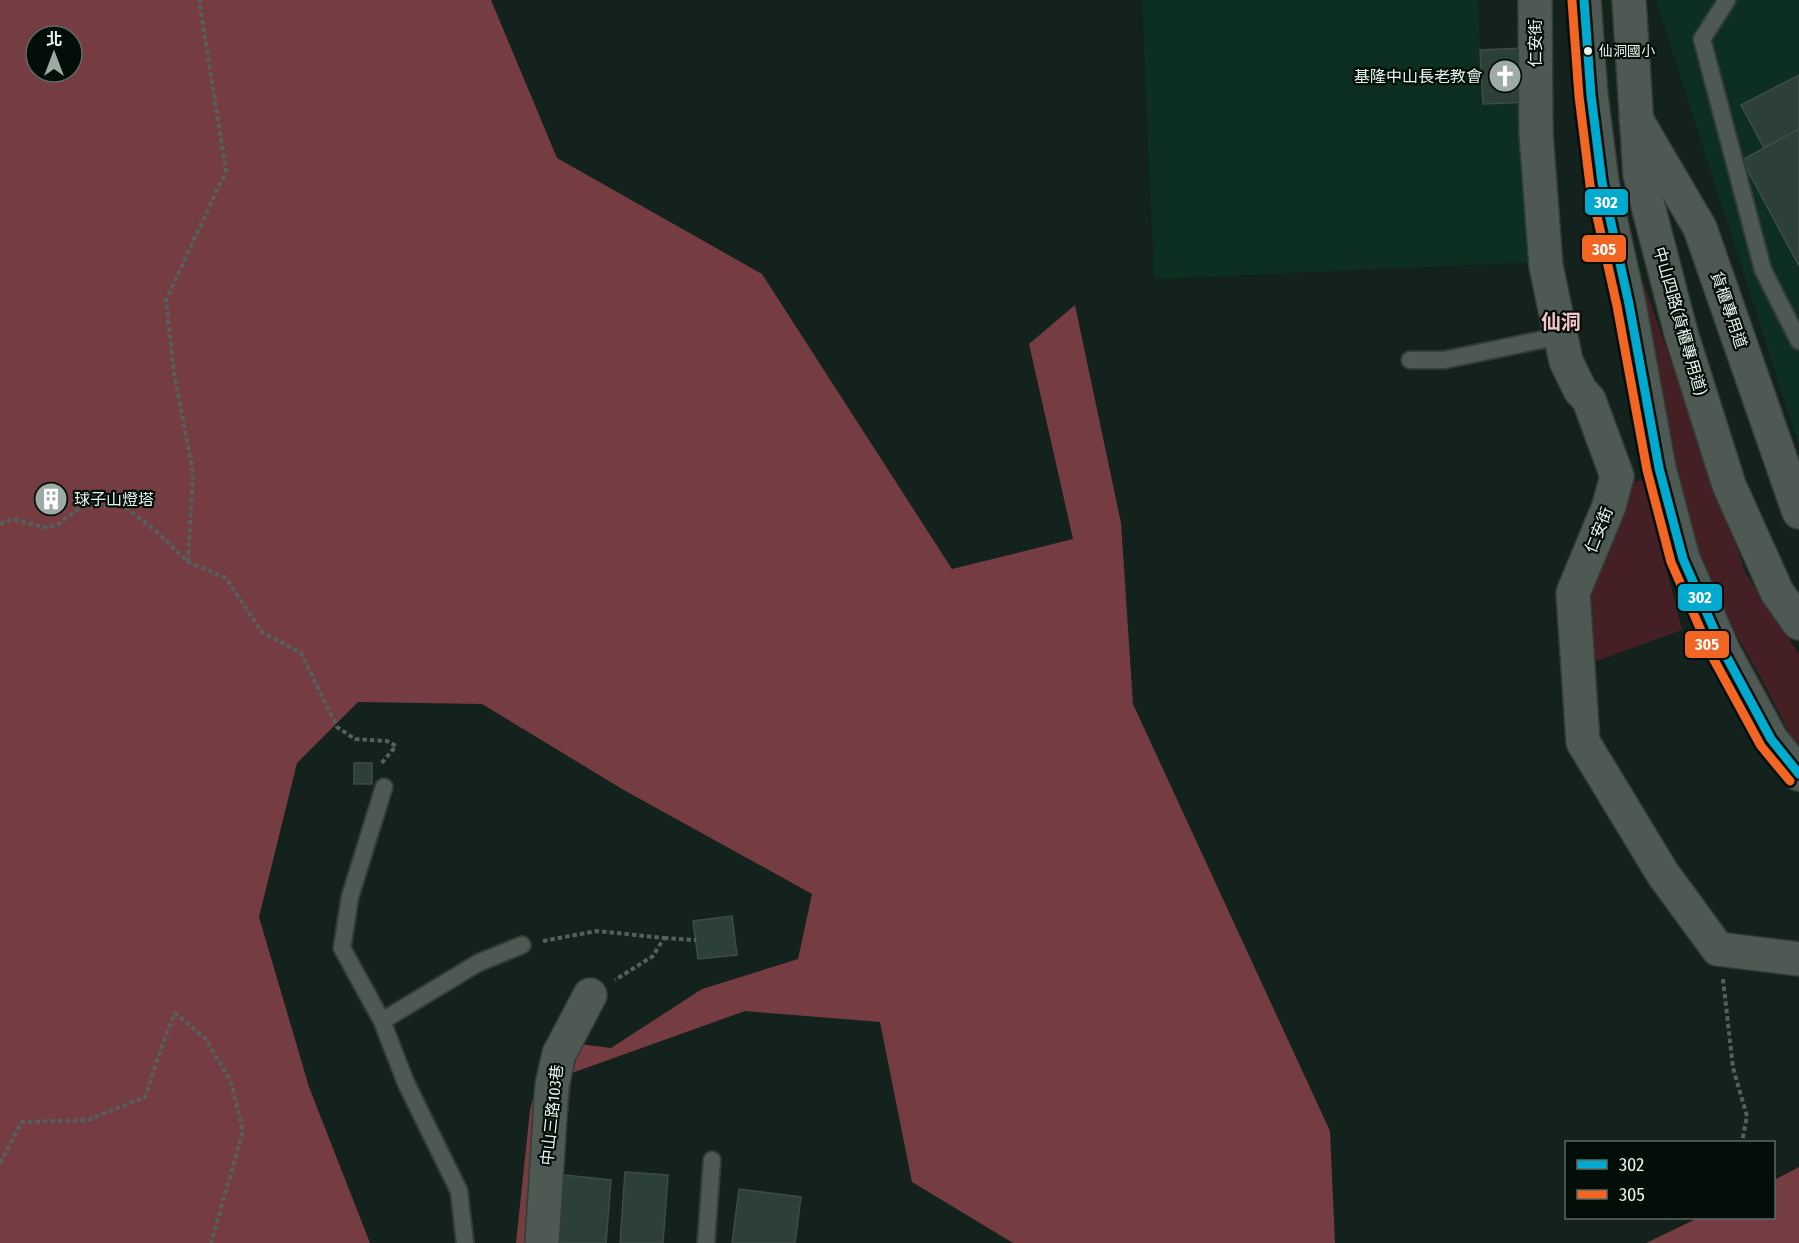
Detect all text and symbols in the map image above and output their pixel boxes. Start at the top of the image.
street label: 仁安街 [1526,19,1545,67]
north arrow [24,24,84,84]
text: 北 [46,30,62,49]
place label: 仙洞國小 [1599,43,1655,60]
marker: 仙洞國小 [1582,45,1594,57]
church icon: 基隆中山長老教會 [1487,58,1523,94]
place label: 基隆中山長老教會 [1354,67,1482,86]
line badge: 302 [1584,188,1629,216]
text: 302 [1593,193,1618,212]
line badge: 305 [1581,234,1627,263]
text: 305 [1591,240,1616,259]
street label: 中山四路(貨櫃專用道) [1650,245,1710,398]
street label: 貨櫃專用道 [1707,269,1751,351]
district label: 仙洞 [1541,310,1581,334]
building icon: 球子山燈塔 [33,481,69,517]
place label: 球子山燈塔 [74,490,154,509]
street label: 仁安街 [1581,504,1617,556]
line badge: 302 [1677,583,1723,612]
text: 302 [1687,588,1712,607]
line badge: 305 [1684,630,1730,659]
text: 305 [1694,635,1719,654]
street label: 中山三路103巷 [537,1063,567,1167]
legend [1565,1141,1775,1219]
text: 302 [1619,1154,1644,1176]
text: 305 [1619,1184,1645,1206]

